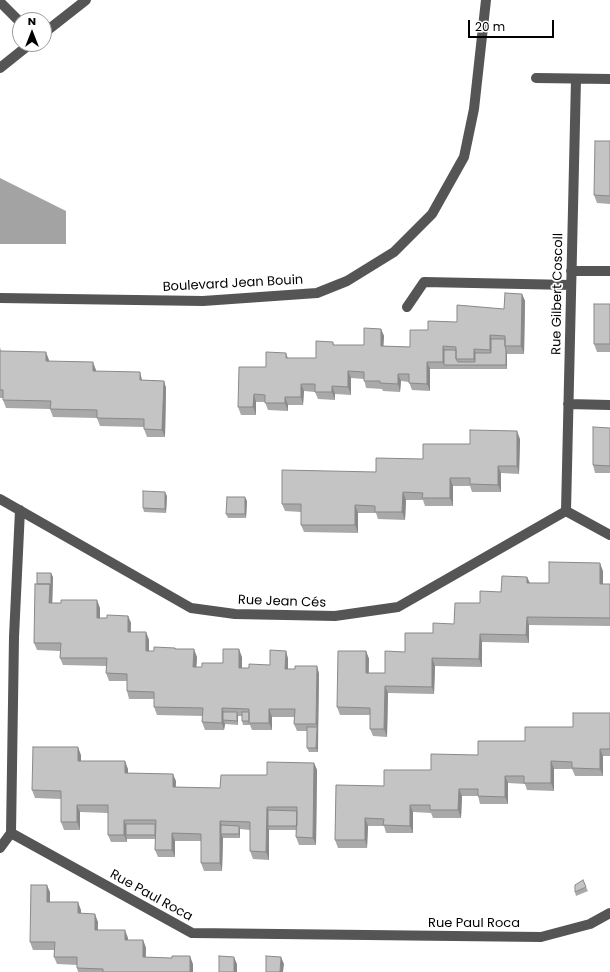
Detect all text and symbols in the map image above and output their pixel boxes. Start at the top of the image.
north arrow [12,12,52,52]
scale bar [470,12,556,38]
text: N [28,13,36,29]
text: 20 m [475,18,505,35]
street label: Rue Gilbert Coscoll [549,233,567,355]
street label: Boulevard Jean Bouin [162,273,304,295]
street label: Rue Jean Cés [238,593,326,611]
street label: Rue Paul Roca [107,867,195,925]
street label: Rue Paul Roca [428,916,520,932]

